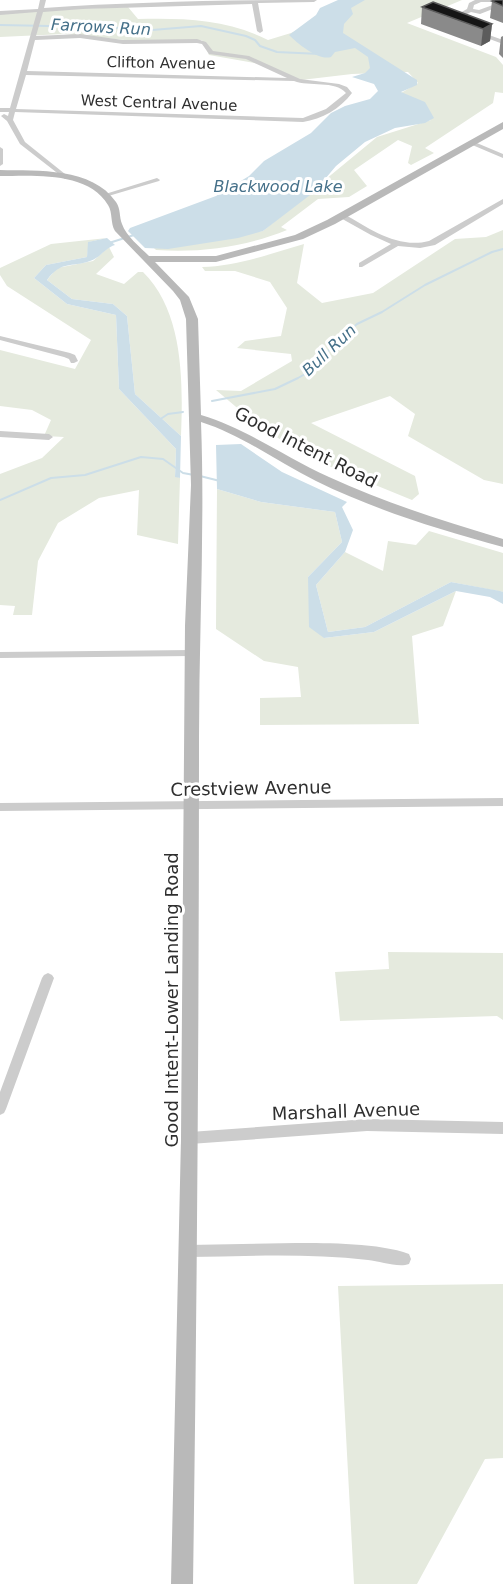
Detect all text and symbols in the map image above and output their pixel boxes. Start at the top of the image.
water label: Farrows Run [51,15,151,39]
street label: Clifton Avenue [106,53,216,73]
street label: West Central Avenue [80,91,238,115]
water label: Blackwood Lake [213,177,343,196]
water label: Bull Run [298,320,360,380]
street label: Good Intent Road [231,402,381,492]
street label: Crestview Avenue [170,776,332,800]
street label: Good Intent-Lower Landing Road [161,852,182,1148]
street label: Marshall Avenue [271,1098,421,1124]

